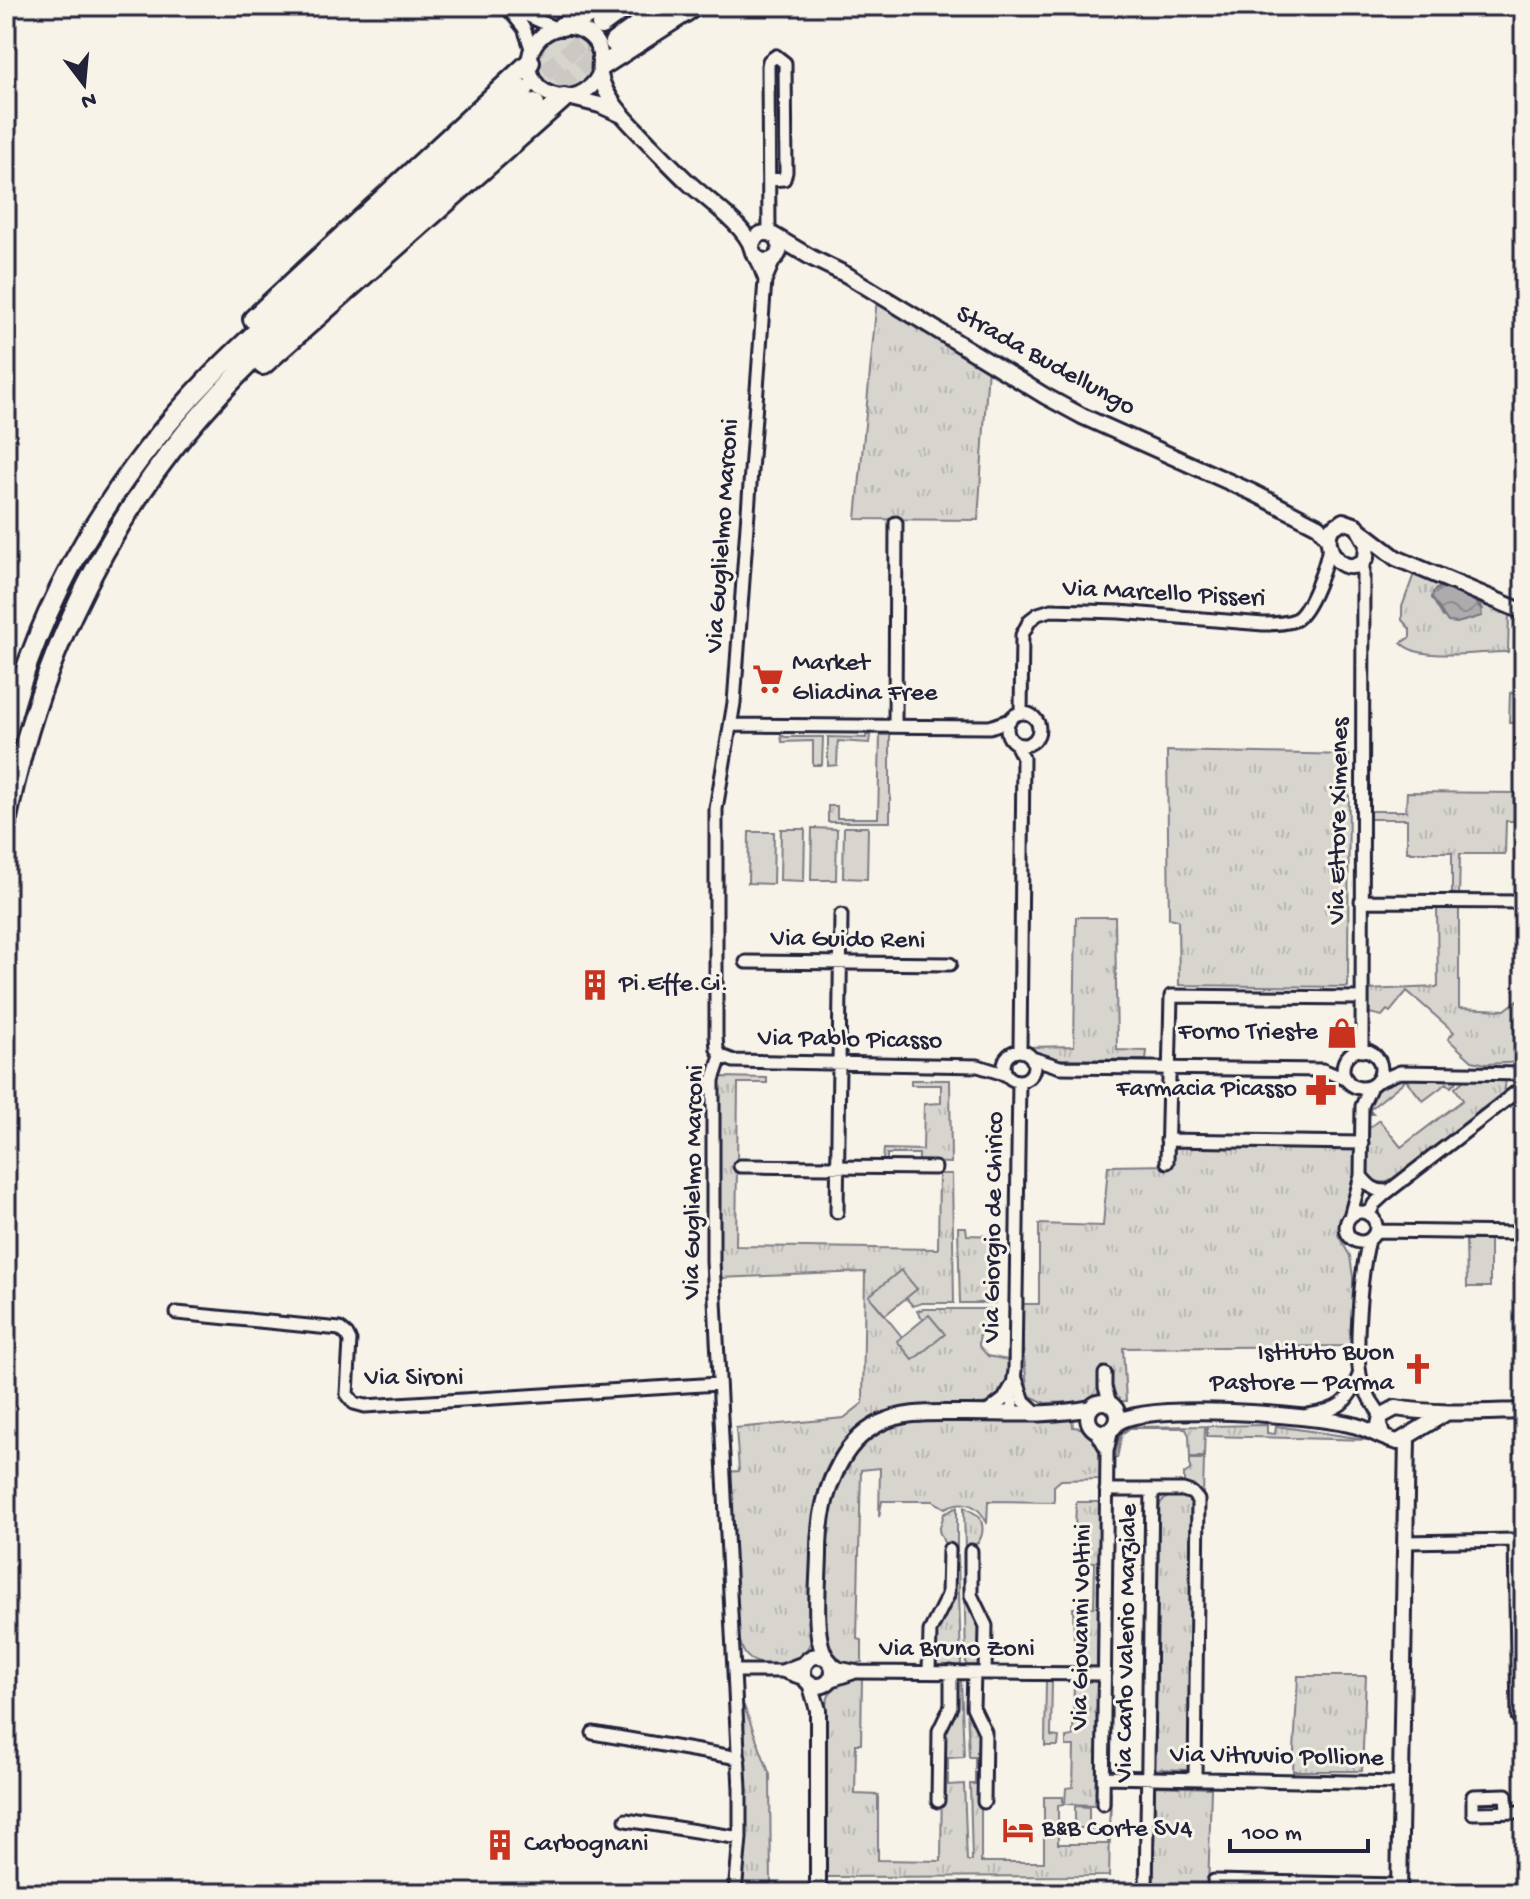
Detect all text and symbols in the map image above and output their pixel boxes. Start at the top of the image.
north arrow [44,44,124,124]
text: N [78,85,99,114]
street label: Strada Budellungo [950,300,1140,424]
street label: Via Guglielmo Marconi [700,418,748,655]
street label: Via Marcello Pisseri [1061,574,1266,616]
place label: Market Gliadina Free [792,649,938,710]
supermarket icon: Market Gliadina Free [751,662,785,696]
street label: Via Ettore Ximenes [1323,716,1357,926]
street label: Via Guido Reni [769,924,926,958]
building icon: Pi.Effe.Ci. [578,968,612,1002]
place label: Pi.Effe.Ci. [618,970,729,1001]
shop icon: Forno Trieste [1325,1016,1359,1050]
place label: Forno Trieste [1177,1018,1319,1049]
street label: Via Pablo Picasso [757,1024,942,1058]
street label: Via Guglielmo Marconi [677,1064,713,1301]
pharmacy icon: Farmacia Picasso [1304,1073,1338,1107]
place label: Farmacia Picasso [1115,1075,1297,1106]
street label: Via Giorgio de Chirico [977,1111,1013,1344]
place label: Istituto Buon Pastore – Parma [1209,1339,1396,1400]
church icon: Istituto Buon Pastore – Parma [1401,1352,1435,1386]
street label: Via Sironi [363,1364,464,1395]
street label: Via Carlo Valerio Marziale [1110,1503,1146,1784]
street label: Via Giovanni Voltini [1066,1523,1100,1732]
street label: Via Bruno Zoni [878,1635,1035,1666]
street label: Via Vitruvio Pollione [1169,1741,1385,1775]
scale bar [1230,1803,1368,1853]
hotel icon: B&B Corte SV4 [1001,1813,1035,1847]
place label: B&B Corte SV4 [1041,1815,1193,1846]
text: 100 m [1241,1820,1302,1849]
building icon: Carbognani [483,1828,517,1862]
place label: Carbognani [524,1830,649,1861]

